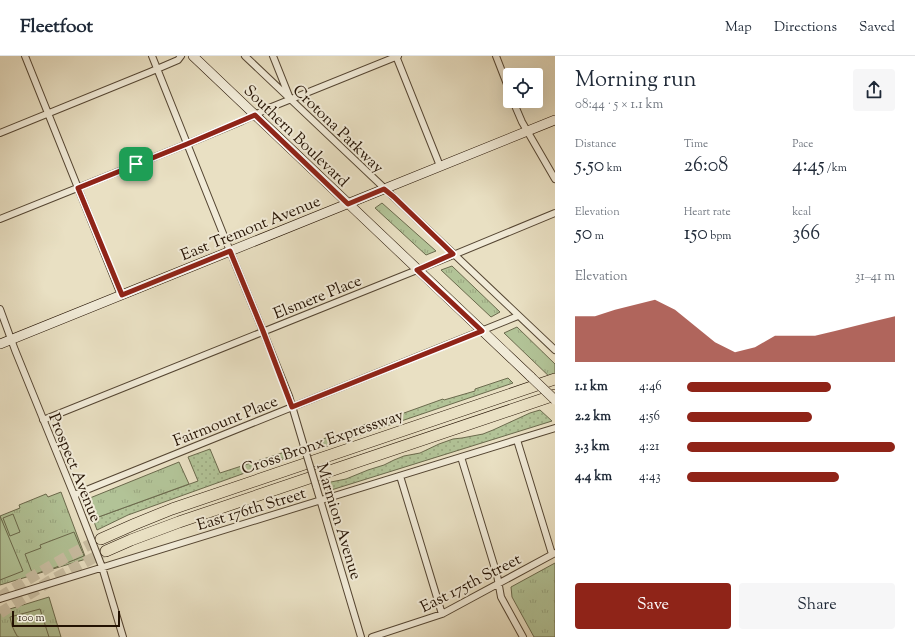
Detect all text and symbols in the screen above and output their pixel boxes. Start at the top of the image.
text: Fleetfoot [20,14,93,41]
text: Map [725,18,752,38]
text: Directions [774,18,837,38]
text: Saved [859,18,895,38]
text: Morning run [575,65,697,97]
map controls [503,68,543,108]
button: locate [503,68,543,108]
button: share [853,69,895,111]
street label: Southern Boulevard [237,80,353,193]
street label: Crotona Parkway [286,80,388,179]
text: 08:44 · 5 × 1.1 km [575,96,663,114]
text: Distance [575,136,616,152]
text: Time [684,136,708,152]
text: Pace [792,136,813,152]
pin [119,147,153,181]
text: 5.50 [575,152,604,181]
text: 26:08 [684,152,728,181]
text: 4:45 [792,152,825,181]
icon: arrive [125,153,147,175]
text: km [604,160,622,176]
text: /km [825,160,847,176]
street label: East Tremont Avenue [178,191,324,268]
text: Elevation [575,204,620,220]
text: Heart rate [684,204,731,220]
text: kcal [792,204,811,220]
text: 50 [575,220,592,249]
text: 150 [684,220,708,249]
text: 366 [792,220,820,249]
text: m [592,228,604,244]
text: bpm [708,228,731,244]
text: Elevation [575,268,628,286]
text: 31–41 m [855,268,895,286]
street label: Elsmere Place [270,270,365,326]
text: 1.1 km [575,378,608,396]
text: 4:46 [639,378,662,396]
street label: Fairmount Place [170,391,282,454]
street label: Cross Bronx Expressway [239,405,407,482]
text: 2.2 km [575,408,611,426]
text: 4:56 [639,408,660,426]
street label: Prospect Avenue [41,410,106,526]
text: 3.3 km [575,438,609,456]
text: 4:21 [639,438,659,456]
street label: Marmion Avenue [309,461,366,583]
text: 4.4 km [575,468,612,486]
text: 4:43 [639,468,661,486]
street label: East 176th Street [194,483,310,538]
street label: East 175th Street [417,549,526,620]
button: Save [575,583,731,629]
button: Share [739,583,895,629]
scale bar [12,609,120,628]
text: 100 m [18,610,45,626]

